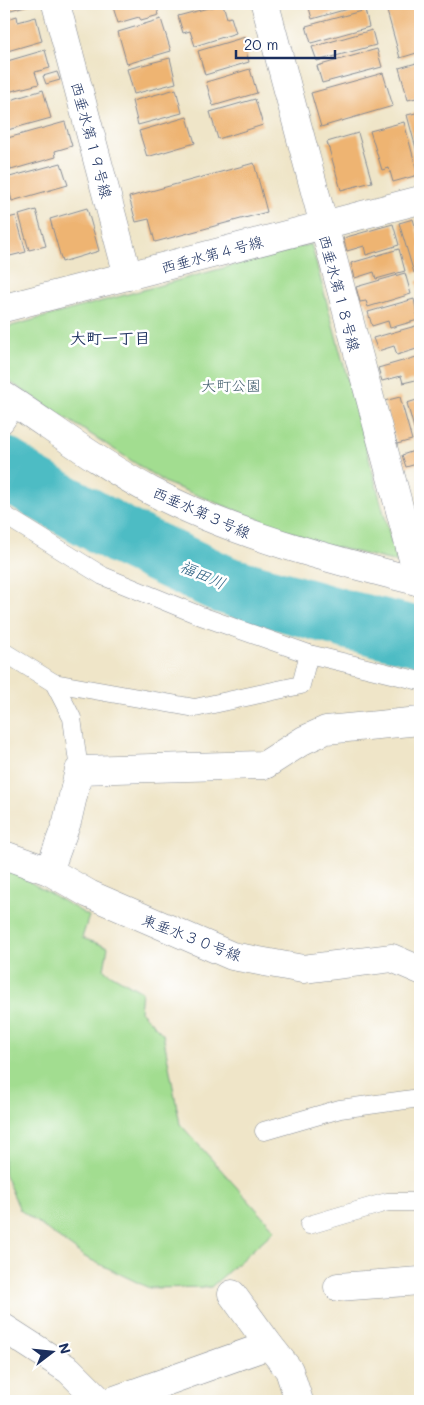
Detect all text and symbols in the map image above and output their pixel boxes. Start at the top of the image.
scale bar [236,28,335,60]
text: 20 m [244,34,278,54]
street label: 西垂水第１９号線 [67,79,117,201]
street label: 西垂水第４号線 [159,231,265,277]
street label: 西垂水第１８号線 [315,232,365,354]
district label: 大町一丁目 [70,327,150,348]
park label: 大町公園 [201,375,261,395]
street label: 西垂水第３号線 [150,482,254,542]
water label: 福田川 [177,555,229,593]
street label: 東垂水３０号線 [139,909,245,965]
north arrow [28,1328,78,1378]
text: N [54,1341,76,1356]

